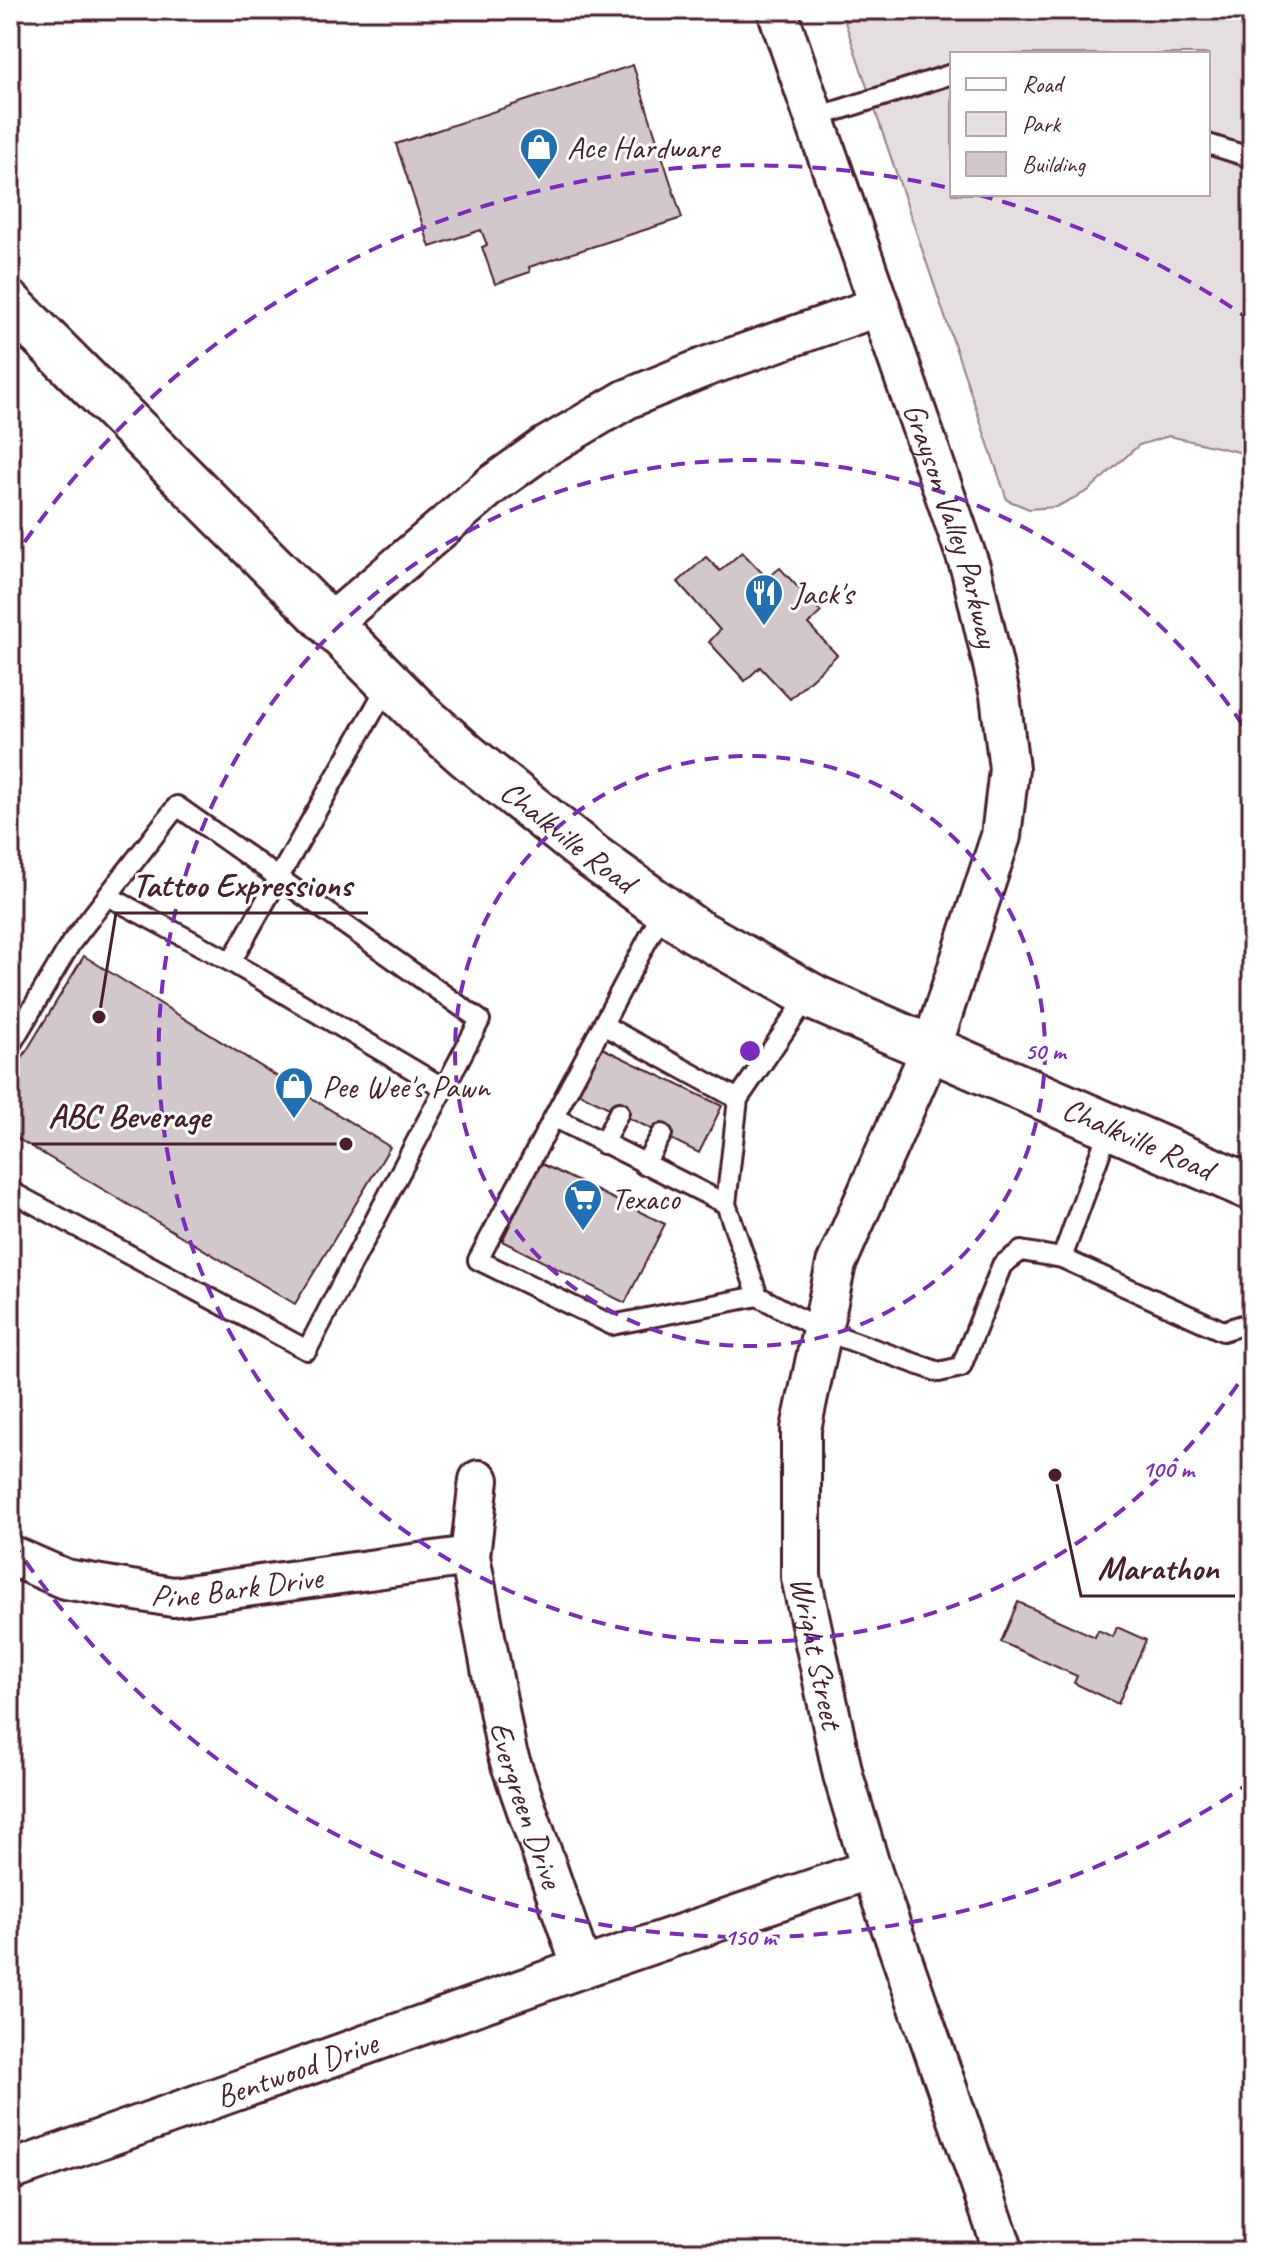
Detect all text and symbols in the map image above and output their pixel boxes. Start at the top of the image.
legend [950,52,1210,196]
text: Road [1022,69,1066,99]
text: Park [1022,109,1062,139]
shop icon: Ace Hardware [518,126,560,181]
place label: Ace Hardware [567,127,722,168]
text: Building [1022,149,1087,179]
street label: Grayson Valley Parkway [894,398,1009,653]
restaurant icon: Jack's [743,572,785,627]
place label: Jack's [790,573,856,614]
street label: Chalkville Road [492,771,647,905]
callout: Tattoo Expressions [116,855,368,913]
text: Tattoo Expressions [132,863,355,906]
text: 50 m [1025,1036,1068,1066]
centre of rings [736,1037,764,1065]
shop icon: Pee Wee's Pawn [273,1065,315,1120]
place label: Pee Wee's Pawn [322,1066,491,1107]
callout: ABC Beverage [32,1086,225,1144]
street label: Chalkville Road [1056,1088,1224,1191]
text: ABC Beverage [48,1094,213,1137]
supermarket icon: Texaco [562,1177,604,1232]
place label: Texaco [611,1178,681,1219]
text: 100 m [1142,1454,1196,1484]
callout: Marathon [1081,1538,1235,1596]
text: Marathon [1097,1546,1220,1589]
street label: Pine Bark Drive [149,1556,327,1618]
street label: Wright Street [780,1573,853,1735]
street label: Evergreen Drive [481,1719,573,1896]
text: 150 m [724,1922,778,1952]
street label: Bentwood Drive [210,2021,385,2117]

